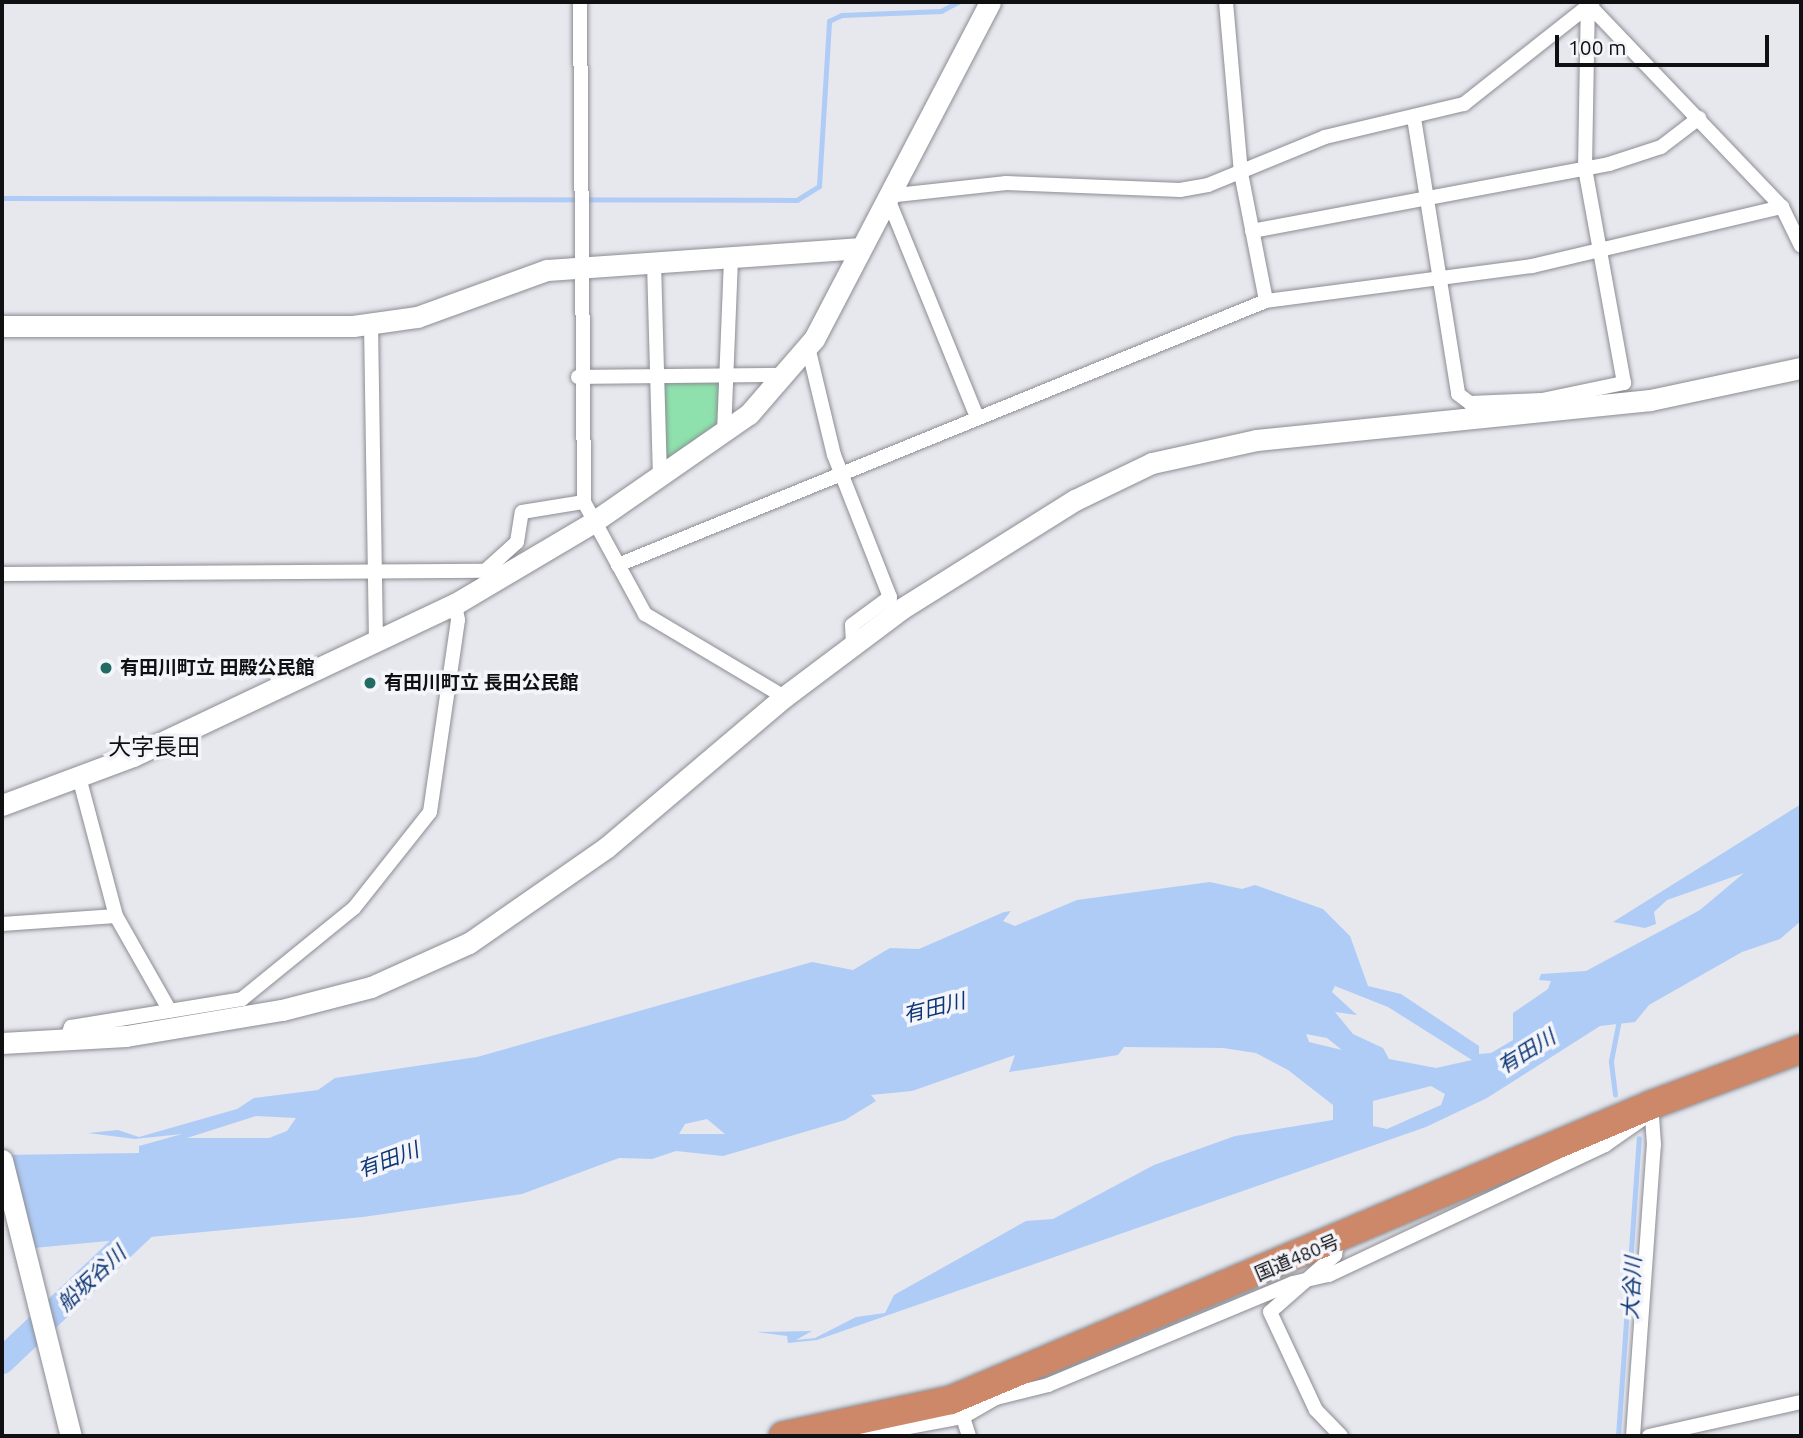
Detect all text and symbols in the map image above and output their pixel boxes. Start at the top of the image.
scale bar [1558,21,1772,65]
text: 100 m [1568,35,1626,59]
place label: 有田川町立 田殿公民館 [120,657,315,679]
marker: 有田川町立 田殿公民館 [98,660,114,676]
place label: 有田川町立 長田公民館 [384,672,579,694]
marker: 有田川町立 長田公民館 [362,675,378,691]
district label: 大字長田 [108,733,200,761]
water label: 有田川 [900,987,968,1027]
water label: 有田川 [1493,1024,1559,1078]
water label: 有田川 [354,1136,422,1182]
street label: 国道480号 [1252,1230,1342,1286]
water label: 船坂谷川 [52,1240,130,1316]
water label: 大谷川 [1617,1256,1645,1320]

